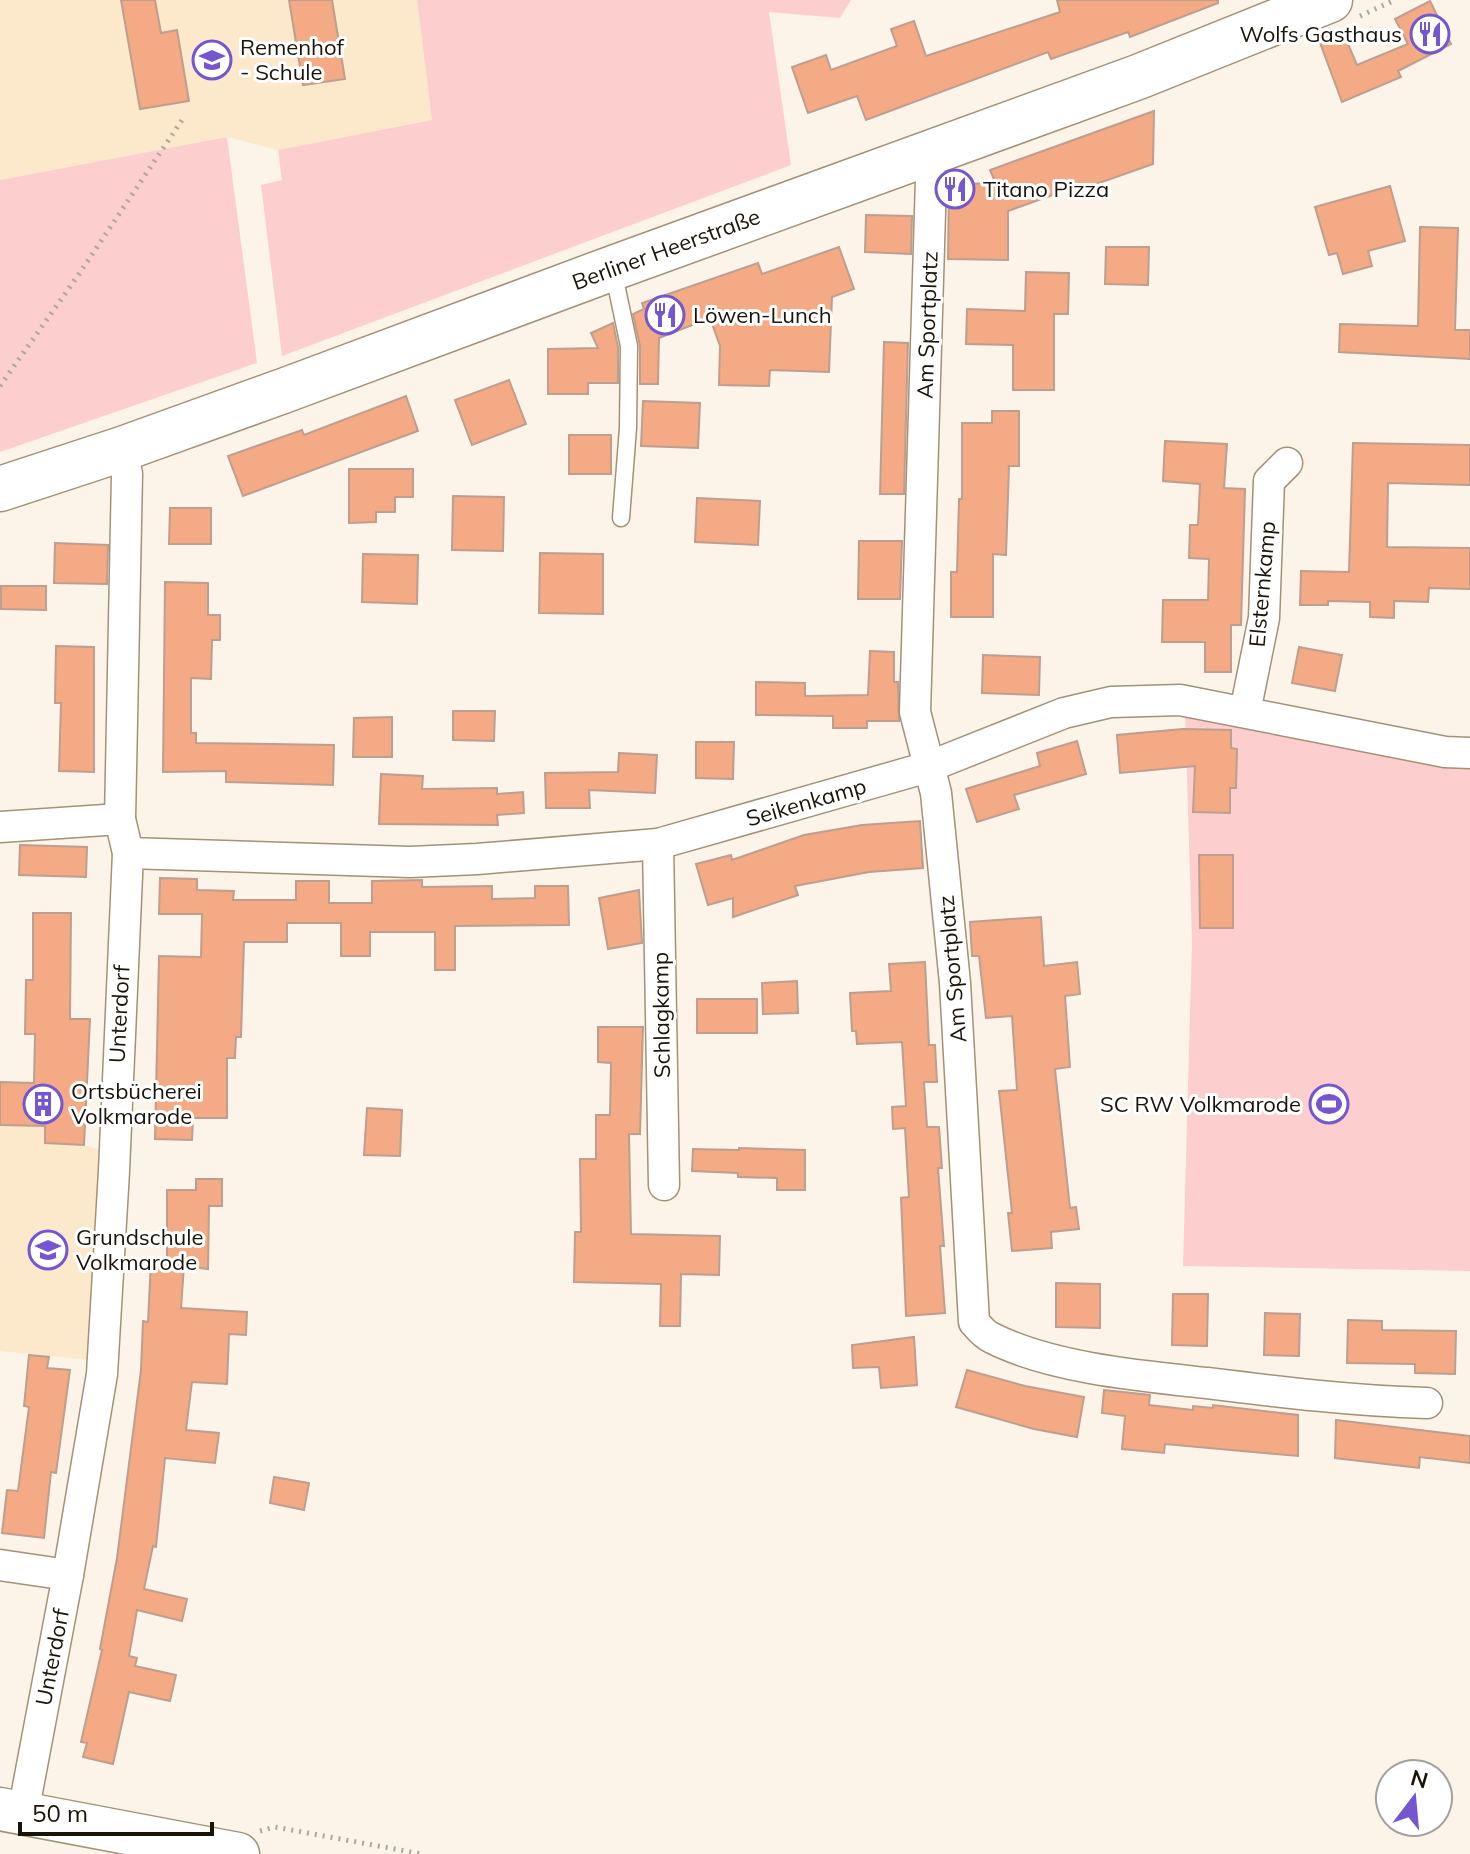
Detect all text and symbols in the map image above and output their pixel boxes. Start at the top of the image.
restaurant icon: Wolfs Gasthaus [1409,13,1451,55]
place label: Wolfs Gasthaus [1240,20,1402,48]
place label: Remenhof - Schule [240,33,344,86]
school or university icon: Remenhof - Schule [191,39,233,81]
restaurant icon: Titano Pizza [934,168,976,210]
place label: Titano Pizza [983,175,1109,203]
street label: Berliner Heerstraße [568,202,764,296]
street label: Am Sportplatz [910,251,944,399]
restaurant icon: Löwen-Lunch [644,294,686,336]
place label: Löwen-Lunch [693,301,832,329]
street label: Elsternkamp [1243,520,1281,648]
street label: Seikenkamp [743,771,869,833]
street label: Am Sportplatz [932,894,972,1044]
street label: Schlagkamp [646,952,676,1078]
street label: Unterdorf [102,964,136,1064]
place label: Ortsbücherei Volkmarode [71,1077,202,1130]
building icon: Ortsbücherei Volkmarode [22,1083,64,1125]
sports icon: SC RW Volkmarode [1308,1083,1350,1125]
place label: SC RW Volkmarode [1100,1090,1301,1118]
place label: Grundschule Volkmarode [76,1223,203,1276]
school or university icon: Grundschule Volkmarode [27,1229,69,1271]
street label: Unterdorf [29,1606,75,1708]
north arrow [1374,1758,1454,1838]
text: N [1408,1763,1431,1795]
scale bar [20,1786,212,1836]
text: 50 m [32,1798,88,1828]

